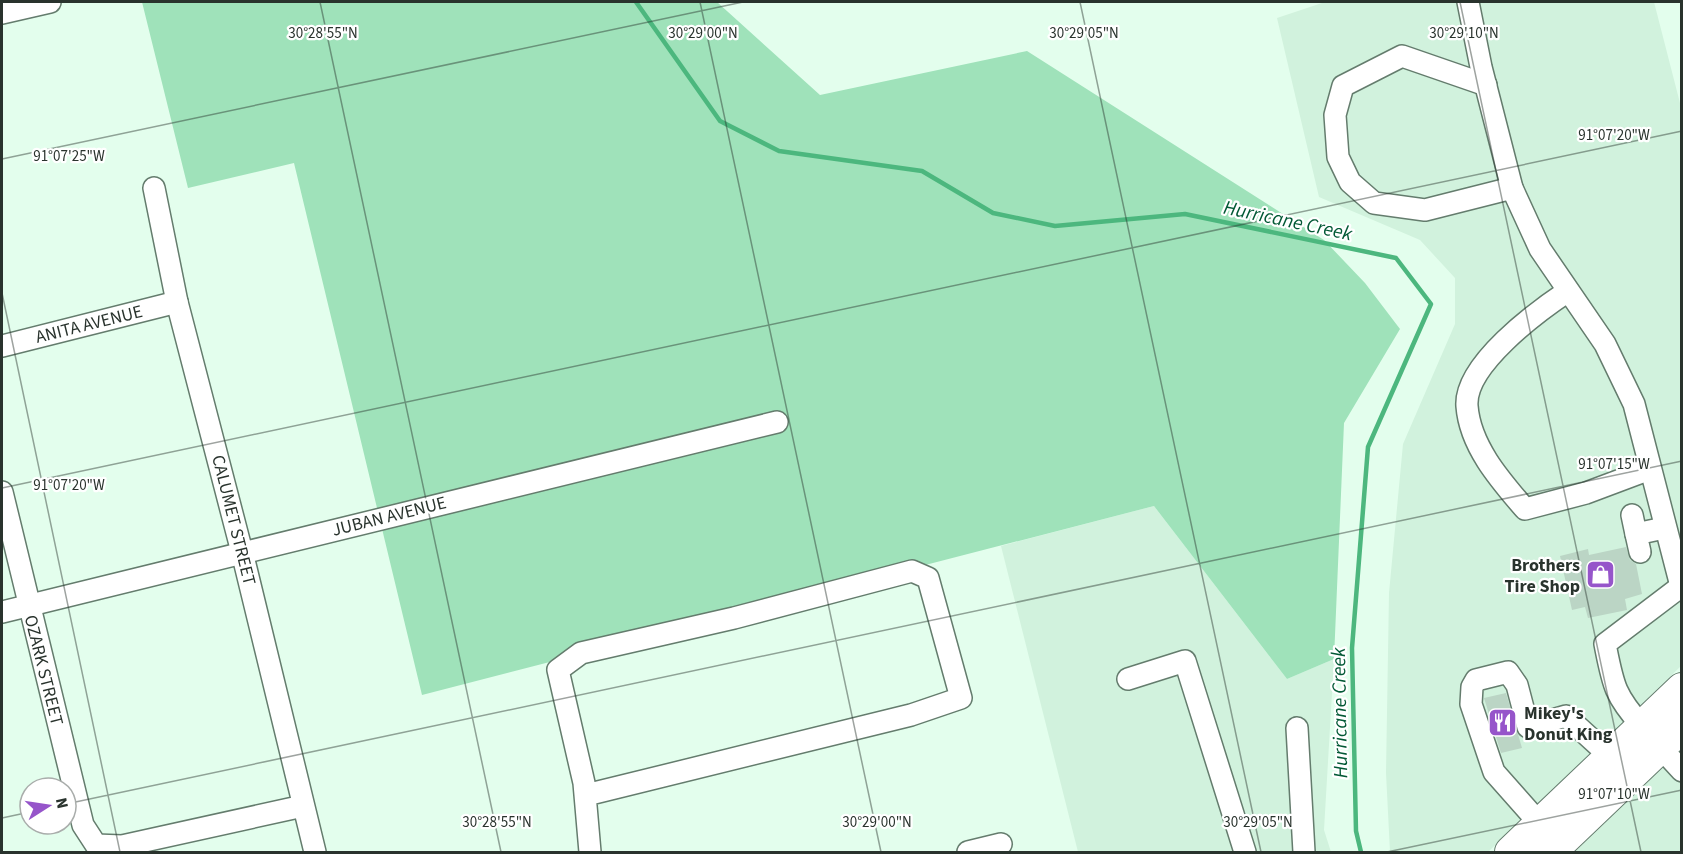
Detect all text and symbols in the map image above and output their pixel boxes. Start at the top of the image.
text: 30°28'55"N [288,23,358,44]
text: 30°29'00"N [668,23,738,44]
text: 30°29'05"N [1049,23,1119,44]
text: 30°29'10"N [1429,23,1499,44]
text: 91°07'20"W [1578,125,1650,146]
text: 91°07'25"W [33,146,105,167]
water label: Hurricane Creek [1221,194,1355,248]
street label: ANITA AVENUE [33,299,145,350]
street label: CALUMET STREET [205,452,262,588]
text: 91°07'15"W [1578,454,1650,475]
text: 91°07'20"W [33,475,105,496]
street label: JUBAN AVENUE [329,490,449,543]
place label: Brothers Tire Shop [1505,553,1580,599]
shop icon: Brothers Tire Shop [1585,559,1617,591]
street label: OZARK STREET [18,612,69,728]
water label: Hurricane Creek [1325,647,1355,779]
place label: Mikey's Donut King [1524,701,1613,747]
restaurant icon: Mikey's Donut King [1487,707,1519,739]
north arrow [18,776,78,836]
text: 91°07'10"W [1578,784,1650,805]
text: N [50,796,74,811]
text: 30°28'55"N [462,812,532,833]
text: 30°29'00"N [842,812,912,833]
text: 30°29'05"N [1223,812,1293,833]

